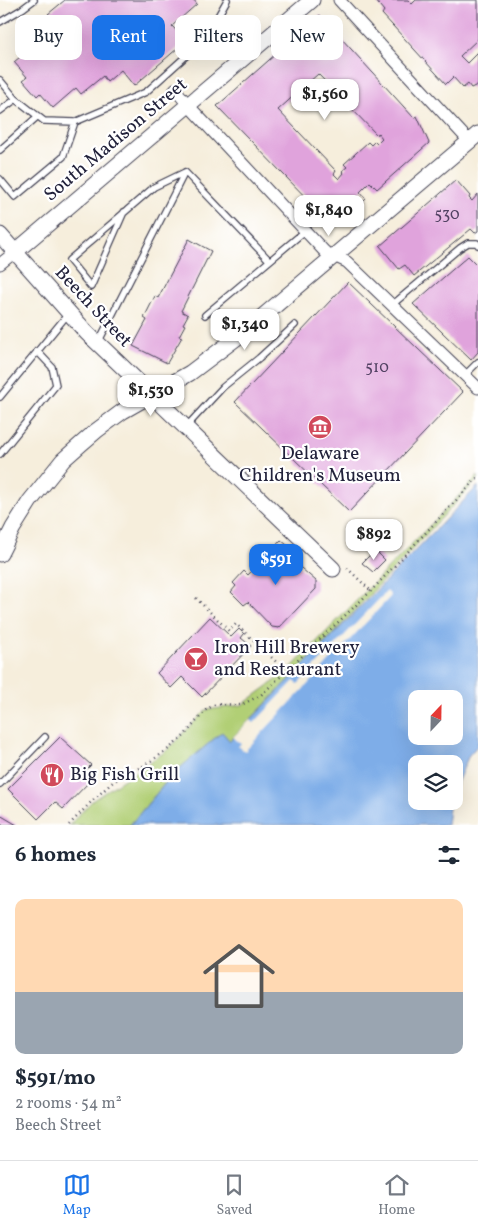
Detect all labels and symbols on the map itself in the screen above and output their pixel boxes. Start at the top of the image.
street label: South Madison Street [39,72,194,208]
pin: $1,560 [284,78,366,121]
pin: $1,840 [288,194,370,237]
house number: 530 [434,204,460,226]
street label: Beech Street [48,261,138,354]
pin: $1,340 [204,308,286,351]
house number: 510 [365,357,389,379]
pin: $1,530 [110,374,192,417]
museum icon: Delaware Children's Museum [307,414,333,440]
place label: Delaware Children's Museum [239,441,401,489]
pin: $892 [344,518,404,561]
pin: $591 [246,544,306,586]
place label: Iron Hill Brewery and Restaurant [214,635,360,683]
bar icon: Iron Hill Brewery and Restaurant [183,646,209,672]
north arrow [408,690,462,745]
restaurant icon: Big Fish Grill [39,762,65,788]
place label: Big Fish Grill [70,762,179,788]

